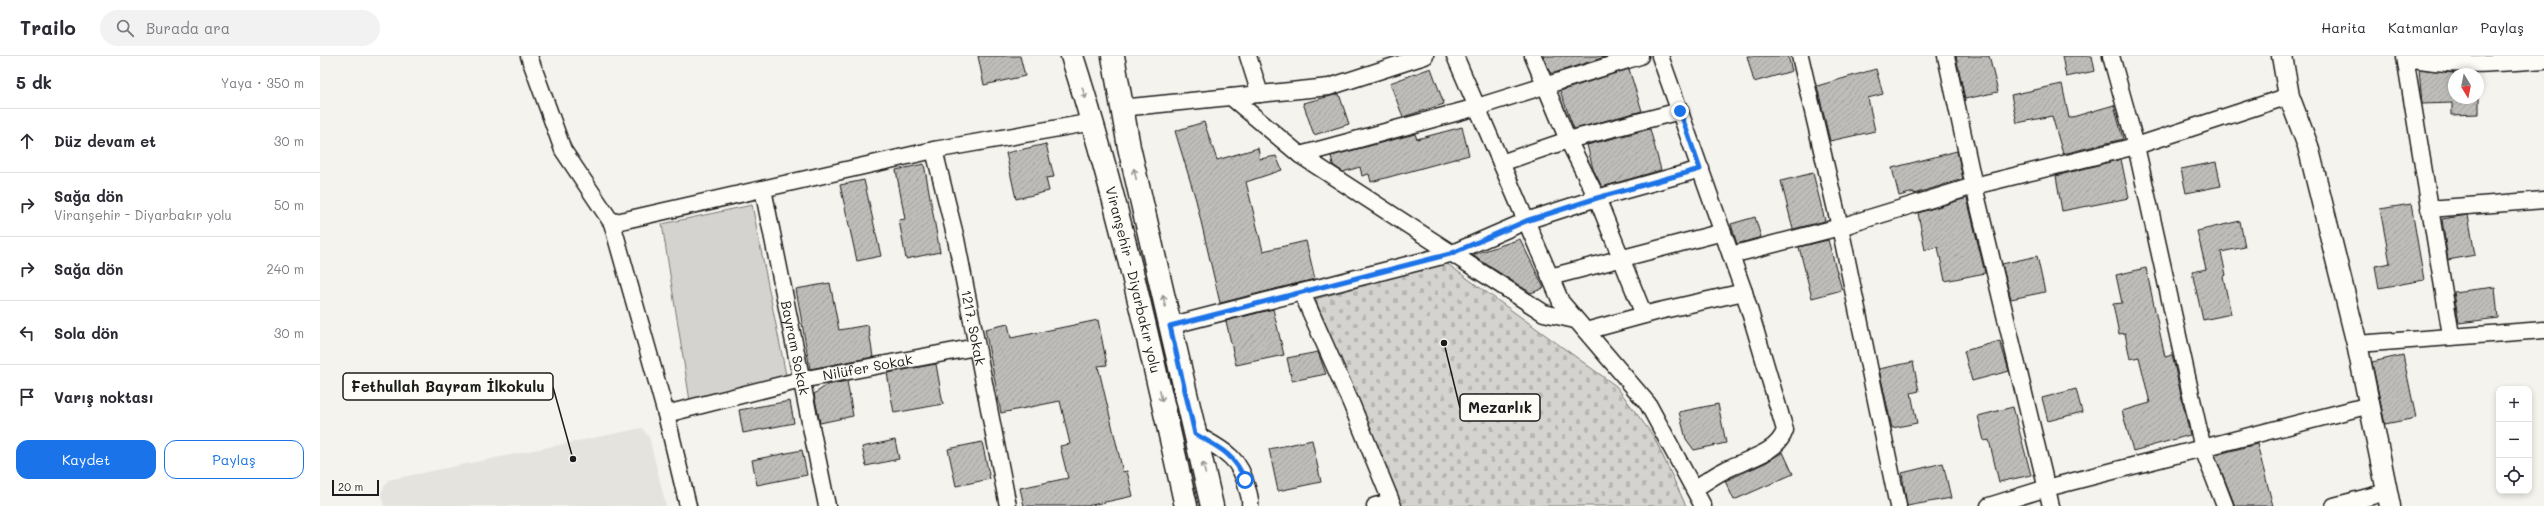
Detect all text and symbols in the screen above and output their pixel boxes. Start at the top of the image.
search box [100,10,380,46]
text: Trailo [20,15,76,40]
icon: search [114,17,136,39]
text: Burada ara [146,18,230,38]
text: Harita [2321,18,2366,37]
text: Katmanlar [2388,18,2458,37]
text: Paylaş [2480,18,2524,37]
north arrow [2448,68,2484,104]
text: 5 dk [16,71,52,93]
text: Yaya · 350 m [221,74,304,91]
one-way arrow [1081,86,1088,99]
route end [1671,102,1689,120]
icon: ahead [16,130,38,152]
text: Düz devam et [54,131,156,151]
text: 30 m [274,132,304,149]
one-way arrow [1130,168,1138,181]
street label: Viranşehir - Diyarbakır yolu [1101,184,1166,375]
text: Sağa dön [54,186,123,206]
icon: right [16,194,38,216]
text: 50 m [274,196,304,213]
text: Viranşehir - Diyarbakır yolu [54,206,232,223]
icon: right [16,258,38,280]
text: Sağa dön [54,259,123,279]
text: 240 m [267,260,304,277]
street label: 1217. Sokak [957,288,990,367]
one-way arrow [1159,295,1167,308]
street label: Bayram Sokak [777,299,814,397]
icon: left [16,322,38,344]
text: Sola dön [54,323,118,343]
text: 30 m [274,324,304,341]
street label: Nilüfer Sokak [821,349,914,385]
callout: Fethullah Bayram İlkokulu [343,373,553,400]
text: Fethullah Bayram İlkokulu [351,376,545,396]
icon: arrive [16,386,38,408]
map controls [2496,386,2532,494]
button: + [2496,386,2532,422]
text: Varış noktası [54,387,154,407]
one-way arrow [1157,389,1165,402]
callout: Mezarlık [1460,394,1540,421]
text: Mezarlık [1468,397,1532,417]
button: − [2496,422,2532,458]
button: Kaydet [16,440,156,479]
button: Paylaş [164,440,304,479]
button: locate [2496,458,2532,494]
one-way arrow [1199,462,1207,475]
route start [1236,471,1254,489]
scale bar [332,478,379,497]
text: 20 m [338,479,363,494]

